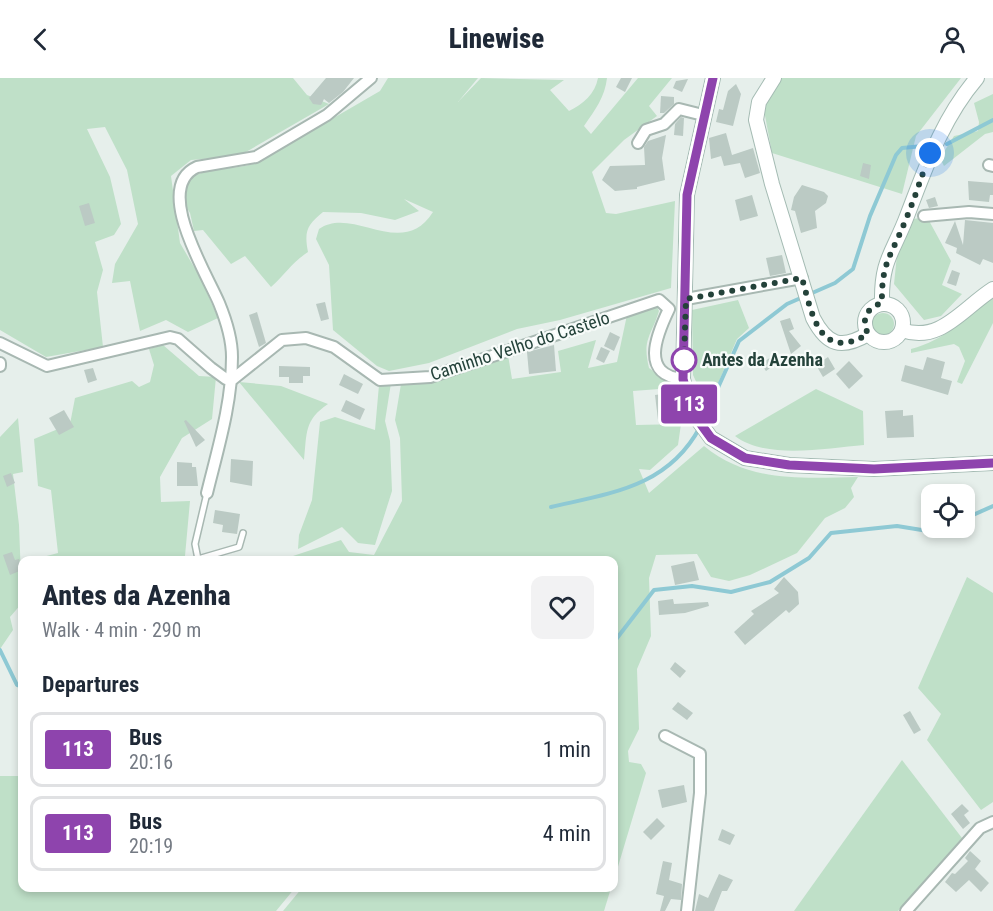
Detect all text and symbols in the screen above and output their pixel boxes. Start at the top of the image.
icon: back [24,23,57,56]
text: Linewise [449,23,544,55]
icon: person [936,23,969,56]
your location [915,138,945,168]
street label: Caminho Velho do Castelo [428,307,612,384]
marker: Antes da Azenha [671,347,697,373]
place label: Antes da Azenha [702,349,823,370]
line badge: 113 [654,384,724,424]
text: 113 [673,392,705,416]
map controls [921,484,975,538]
button: locate [921,484,975,538]
button: heart [531,576,594,639]
text: Antes da Azenha [42,579,231,612]
text: Walk · 4 min · 290 m [42,618,201,642]
text: Departures [42,672,139,697]
text: Bus [129,725,162,750]
text: 113 [62,737,94,761]
text: 1 min [543,737,591,762]
text: 20:16 [129,750,173,774]
text: Bus [129,809,162,834]
text: 113 [62,821,94,845]
text: 4 min [543,821,591,846]
text: 20:19 [129,834,173,858]

